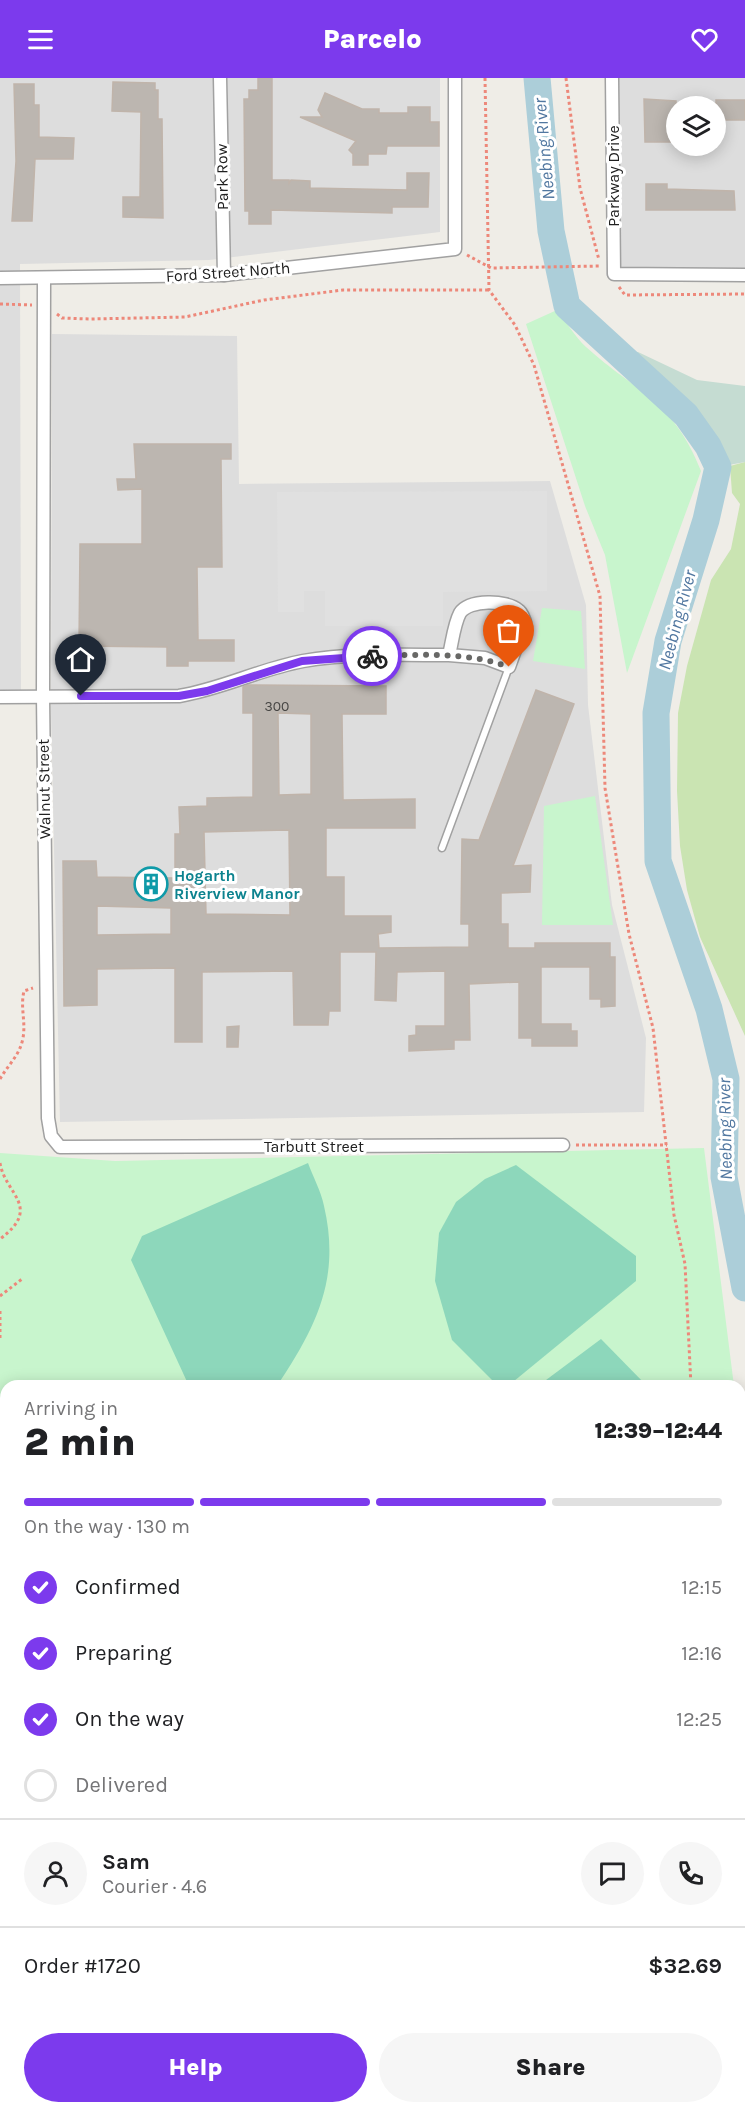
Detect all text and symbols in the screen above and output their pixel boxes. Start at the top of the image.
icon: menu [24,23,57,56]
text: Parcelo [323,23,422,55]
icon: heart [688,23,721,56]
water label: Neebing River [529,96,559,201]
map controls [666,96,726,156]
button: layers [666,96,726,156]
street label: Parkway Drive [604,125,623,227]
street label: Park Row [212,143,232,210]
street label: Ford Street North [165,258,291,286]
water label: Neebing River [653,567,701,672]
pin [483,605,534,667]
icon: bag [492,614,525,647]
courier [342,626,402,686]
pin [55,634,106,696]
icon: bike [356,640,389,673]
icon: home [64,643,97,676]
house number: 300 [265,698,289,715]
street label: Walnut Street [34,739,54,839]
building icon: Hogarth Riverview Manor [133,866,169,902]
place label: Hogarth Riverview Manor [174,866,300,903]
water label: Neebing River [713,1077,737,1180]
street label: Tarbutt Street [264,1137,364,1156]
text: Arriving in [24,1397,118,1420]
text: 12:39–12:44 [594,1418,722,1444]
text: 2 min [24,1419,136,1465]
text: On the way · 130 m [24,1515,190,1538]
icon: check [24,1571,57,1604]
text: Confirmed [75,1574,181,1600]
text: 12:15 [681,1576,722,1599]
icon: check [24,1637,57,1670]
text: Preparing [75,1640,172,1666]
text: 12:16 [681,1642,722,1665]
icon: check [24,1703,57,1736]
text: On the way [75,1706,184,1732]
text: 12:25 [676,1708,722,1731]
text: Delivered [75,1772,168,1798]
button: person [24,1842,87,1905]
button: chat [581,1842,644,1905]
button: phone [659,1842,722,1905]
text: Sam [102,1849,150,1875]
text: Courier · 4.6 [102,1875,207,1898]
text: Order #1720 [24,1953,141,1979]
text: $32.69 [648,1953,722,1979]
button: Help [24,2033,367,2102]
button: Share [379,2033,722,2102]

